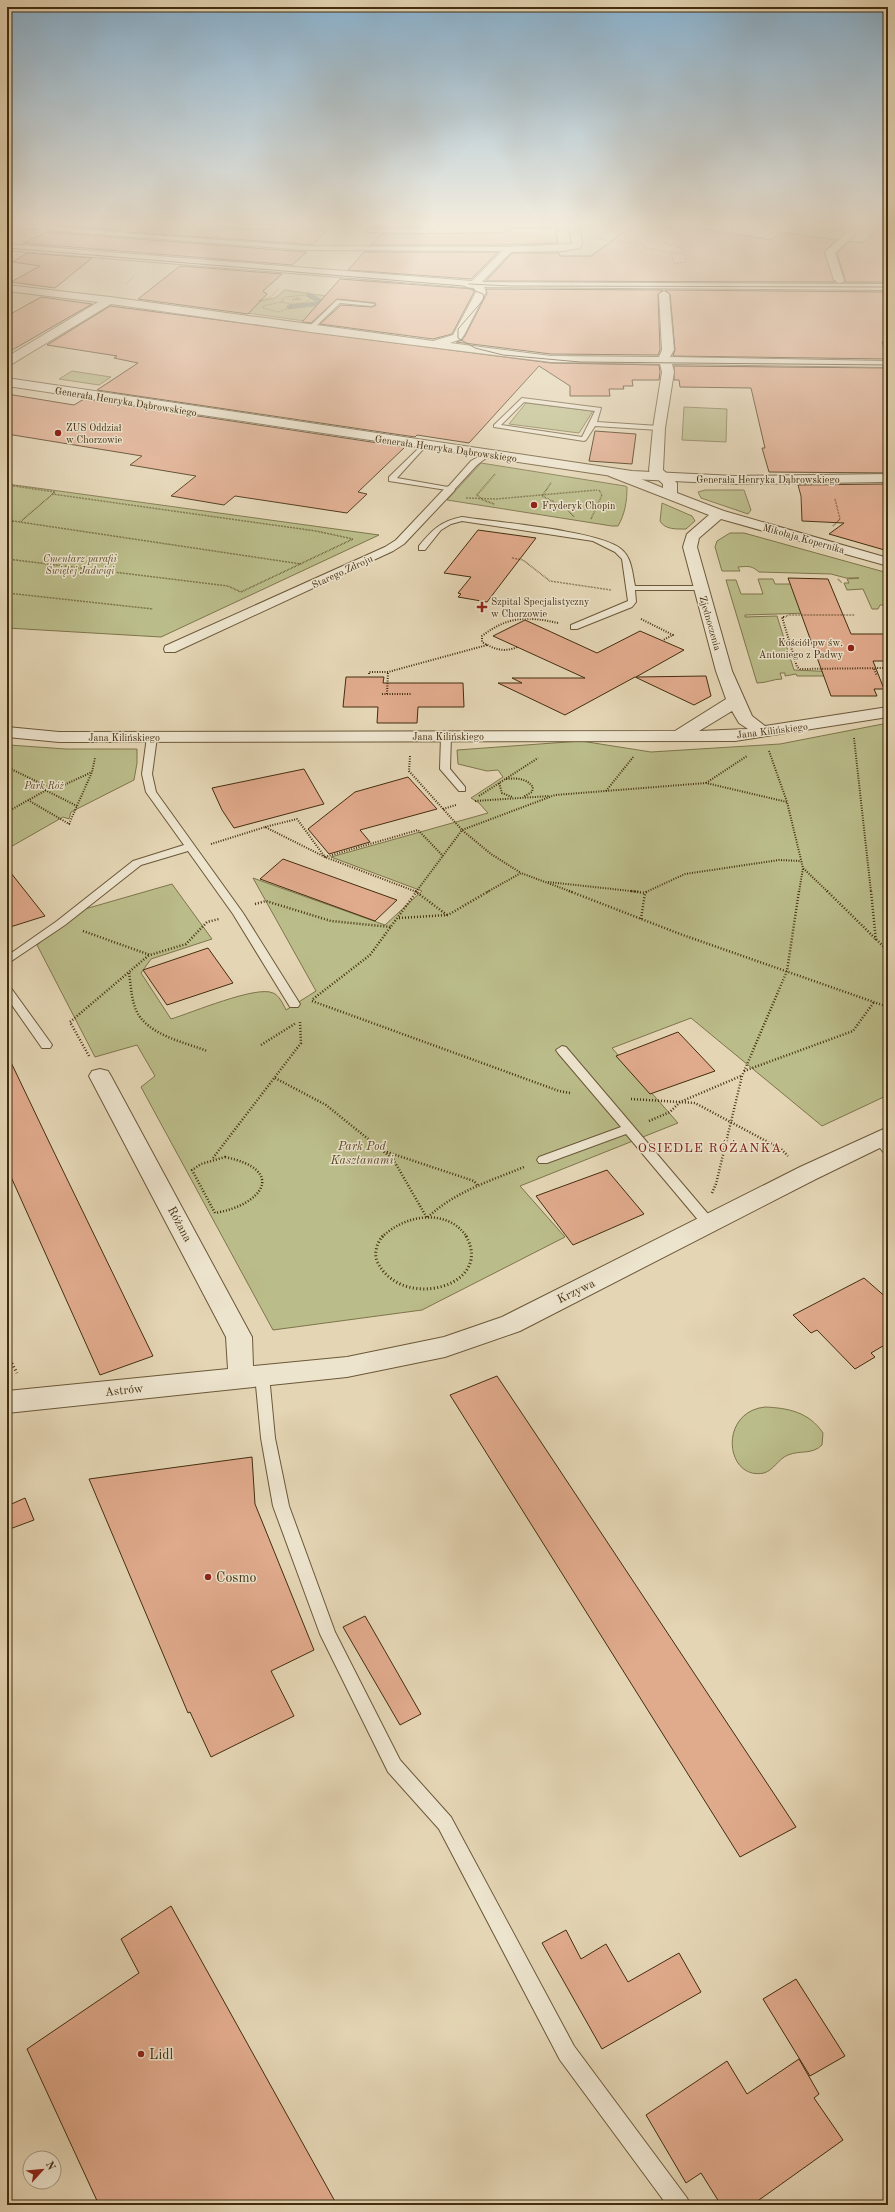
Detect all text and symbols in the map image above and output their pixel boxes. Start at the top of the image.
street label: Generała Henryka Dąbrowskiego [54,386,197,418]
place label: ZUS Oddział w Chorzowie [66,423,122,445]
marker: ZUS Oddział w Chorzowie [53,428,63,438]
street label: Generała Henryka Dąbrowskiego [374,434,518,464]
street label: Generała Henryka Dąbrowskiego [696,475,840,485]
marker: Fryderyk Chopin [529,500,539,510]
place label: Fryderyk Chopin [542,501,616,511]
street label: Mikołaja Kopernika [762,523,846,555]
street label: Starego Zdroju [310,553,375,590]
park label: Cmentarz parafii Świętej Jadwigi [43,554,118,577]
street label: Zjednoczenia [697,595,723,652]
place label: Szpital Specjalistyczny w Chorzowie [491,597,590,619]
marker: Szpital Specjalistyczny w Chorzowie [476,601,488,613]
place label: Kościół pw św. Antoniego z Padwy [759,638,844,660]
marker: Kościół pw św. Antoniego z Padwy [846,643,856,653]
street label: Jana Kilińskiego [736,722,808,740]
street label: Jana Kilińskiego [412,732,484,742]
street label: Jana Kilińskiego [88,733,160,743]
park label: Park Róż [23,781,64,791]
district label: OSIEDLE RÓŻANKA [638,1139,782,1155]
park label: Park Pod Kasztanami [329,1141,394,1167]
street label: Różana [165,1205,193,1244]
street label: Krzywa [556,1278,597,1306]
street label: Astrów [104,1383,145,1399]
place label: Cosmo [216,1571,257,1585]
marker: Cosmo [203,1572,213,1582]
place label: Lidl [149,2048,173,2062]
marker: Lidl [136,2049,146,2059]
north arrow [22,2150,62,2190]
text: N [43,2160,57,2173]

